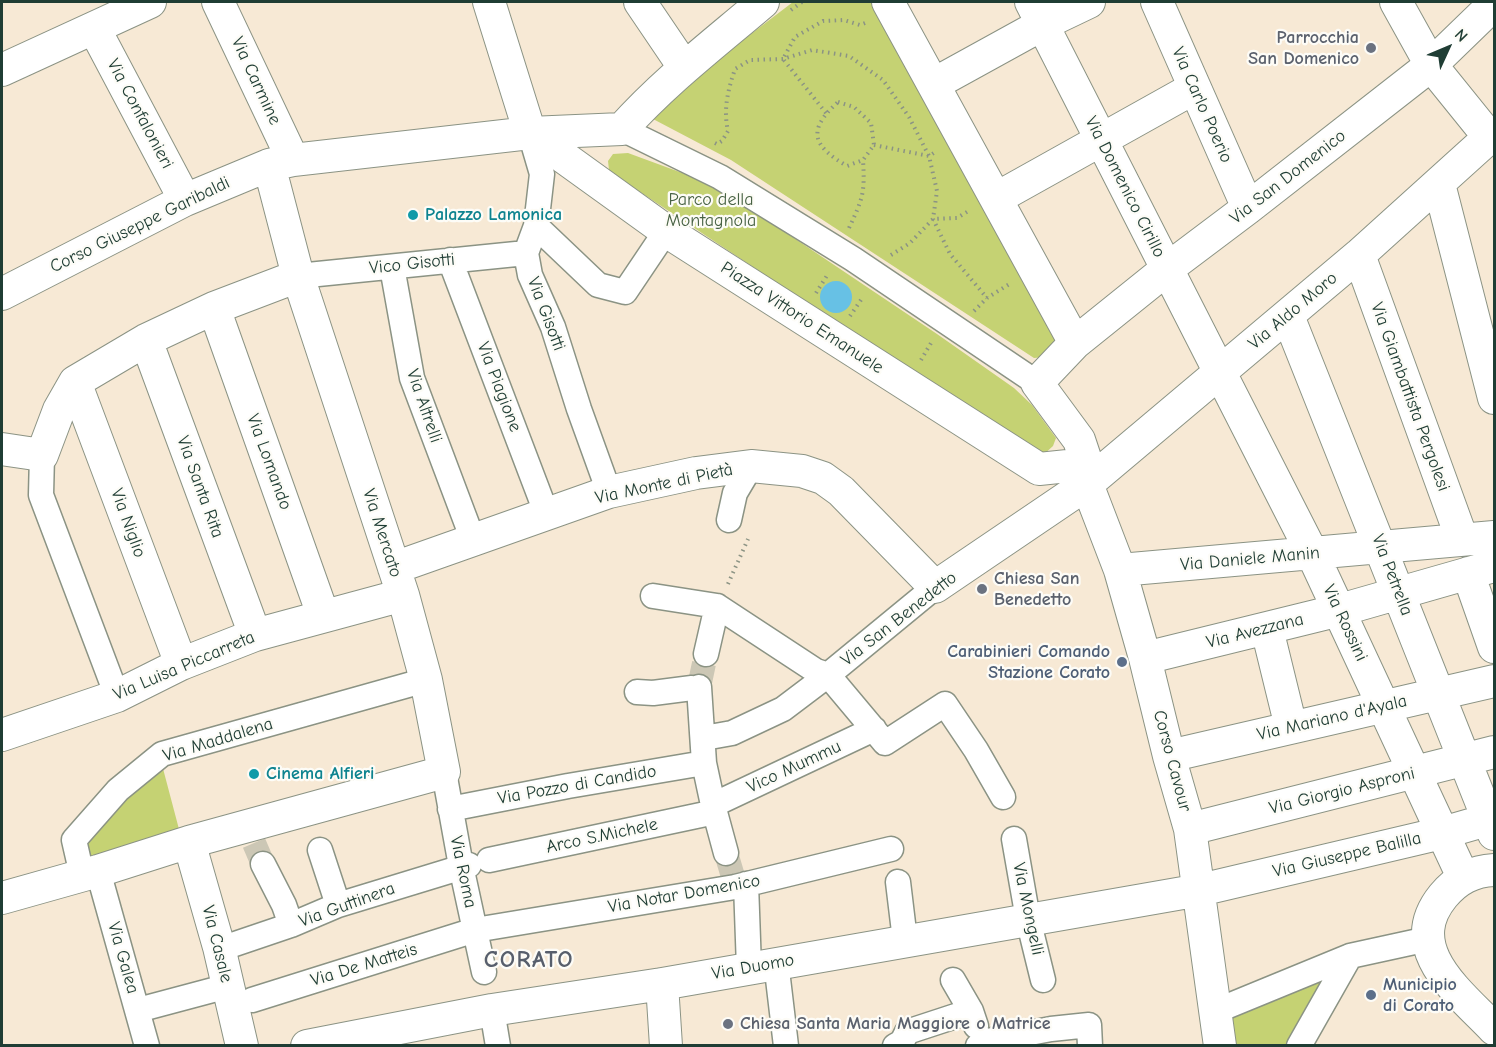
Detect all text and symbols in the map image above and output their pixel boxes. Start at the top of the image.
north arrow [1418,18,1478,78]
text: N [1451,25,1471,46]
place label: Parrocchia San Domenico [1248,27,1359,70]
street label: Via Carmine [226,34,286,128]
marker: Parrocchia San Domenico [1364,41,1378,55]
street label: Via Carlo Poerio [1167,44,1237,166]
street label: Via Confalonieri [102,55,178,173]
street label: Via Domenico Cirillo [1080,113,1170,261]
street label: Via San Domenico [1226,125,1350,229]
street label: Corso Giuseppe Garibaldi [47,172,233,278]
park label: Parco della Montagnola [666,189,756,232]
place label: Palazzo Lamonica [425,204,562,226]
marker: Palazzo Lamonica [406,208,420,222]
street label: Vico Gisotti [368,249,456,279]
street label: Piazza Vittorio Emanuele [716,257,888,379]
street label: Via Aldo Moro [1244,268,1342,354]
street label: Via Gisotti [522,274,570,354]
street label: Via Giambattista Pergolesi [1366,300,1454,494]
street label: Via Piagione [472,339,526,435]
street label: Via Altrelli [401,366,447,446]
street label: Via Lomando [242,411,296,513]
street label: Via Santa Rita [172,433,228,541]
street label: Via Monte di Pietà [593,459,735,509]
street label: Via Niglio [106,485,150,561]
street label: Via Mercato [358,486,406,580]
street label: Via Petrella [1367,531,1417,619]
street label: Via Daniele Manin [1179,542,1321,576]
street label: Via San Benedetto [837,567,961,671]
place label: Chiesa San Benedetto [994,568,1079,610]
street label: Via Rossini [1318,581,1372,665]
marker: Chiesa San Benedetto [975,582,989,596]
street label: Via Avezzana [1204,608,1306,654]
street label: Via Luisa Piccarreta [110,626,258,706]
place label: Carabinieri Comando Stazione Corato [947,641,1110,684]
marker: Carabinieri Comando Stazione Corato [1115,655,1129,669]
street label: Via Mariano d'Ayala [1255,690,1409,746]
street label: Corso Cavour [1148,708,1196,814]
street label: Via Maddalena [160,713,276,767]
street label: Vico Mummu [744,736,844,798]
street label: Via Pozzo di Candido [496,760,658,810]
street label: Via Giorgio Asproni [1267,762,1417,820]
place label: Cinema Alfieri [266,763,374,785]
marker: Cinema Alfieri [247,767,261,781]
street label: Arco S.Michele [544,814,660,858]
street label: Via Giuseppe Balilla [1271,827,1423,883]
street label: Via Roma [445,834,481,910]
street label: Via Mongelli [1008,861,1048,957]
street label: Via Notar Domenico [606,870,762,918]
street label: Via Guttinera [296,878,398,932]
street label: Via Casale [197,903,237,985]
street label: Via Galea [102,920,144,996]
street label: Via De Matteis [308,939,420,991]
district label: CORATO [484,946,574,974]
street label: Via Duomo [710,949,796,985]
place label: Municipio di Corato [1383,974,1457,1016]
marker: Municipio di Corato [1364,988,1378,1002]
place label: Chiesa Santa Maria Maggiore o Matrice [740,1013,1051,1035]
marker: Chiesa Santa Maria Maggiore o Matrice [721,1017,735,1031]

